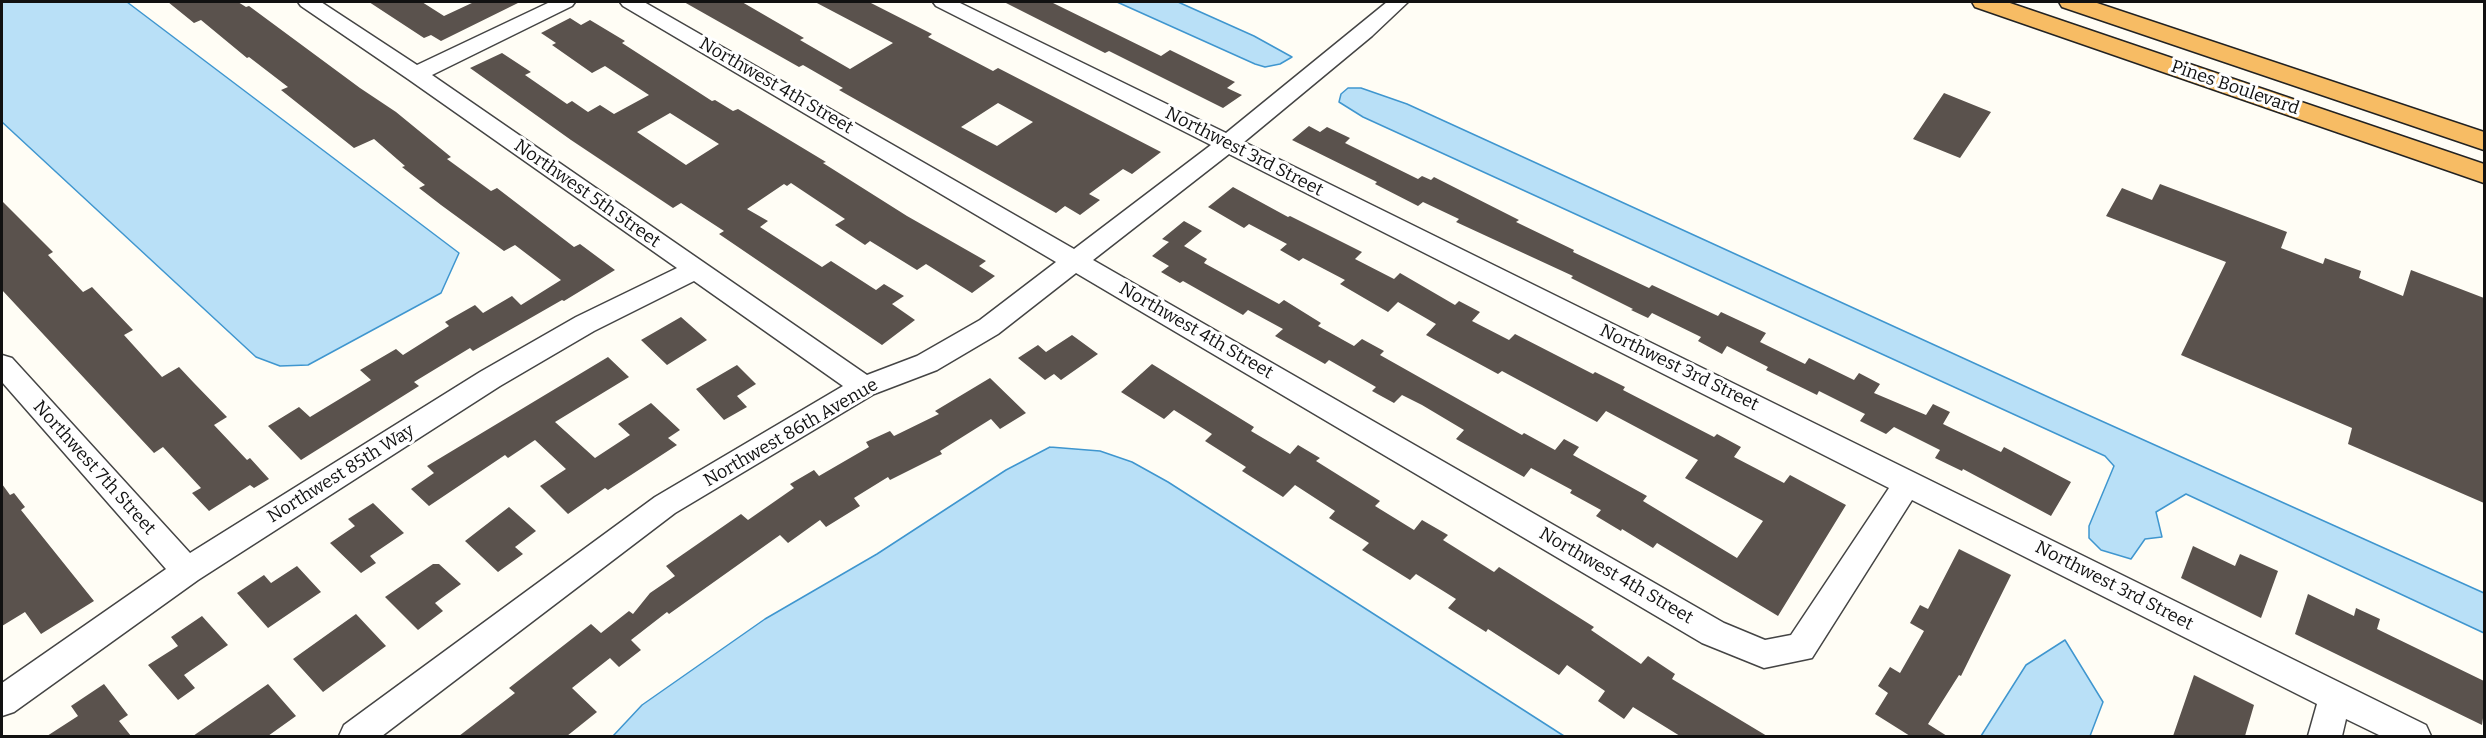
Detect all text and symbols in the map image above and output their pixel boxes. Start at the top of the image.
street label: Northwest 4th Street [695,33,857,139]
street label: Pines Boulevard [2168,56,2302,120]
street label: Northwest 3rd Street [1161,103,1327,201]
street label: Northwest 5th Street [510,135,664,253]
street label: Northwest 4th Street [1115,278,1277,384]
street label: Northwest 3rd Street [1596,320,1762,416]
street label: Northwest 86th Avenue [700,374,882,492]
street label: Northwest 7th Street [28,397,160,539]
street label: Northwest 85th Way [264,420,418,528]
street label: Northwest 4th Street [1535,523,1697,629]
street label: Northwest 3rd Street [2031,537,2197,635]

